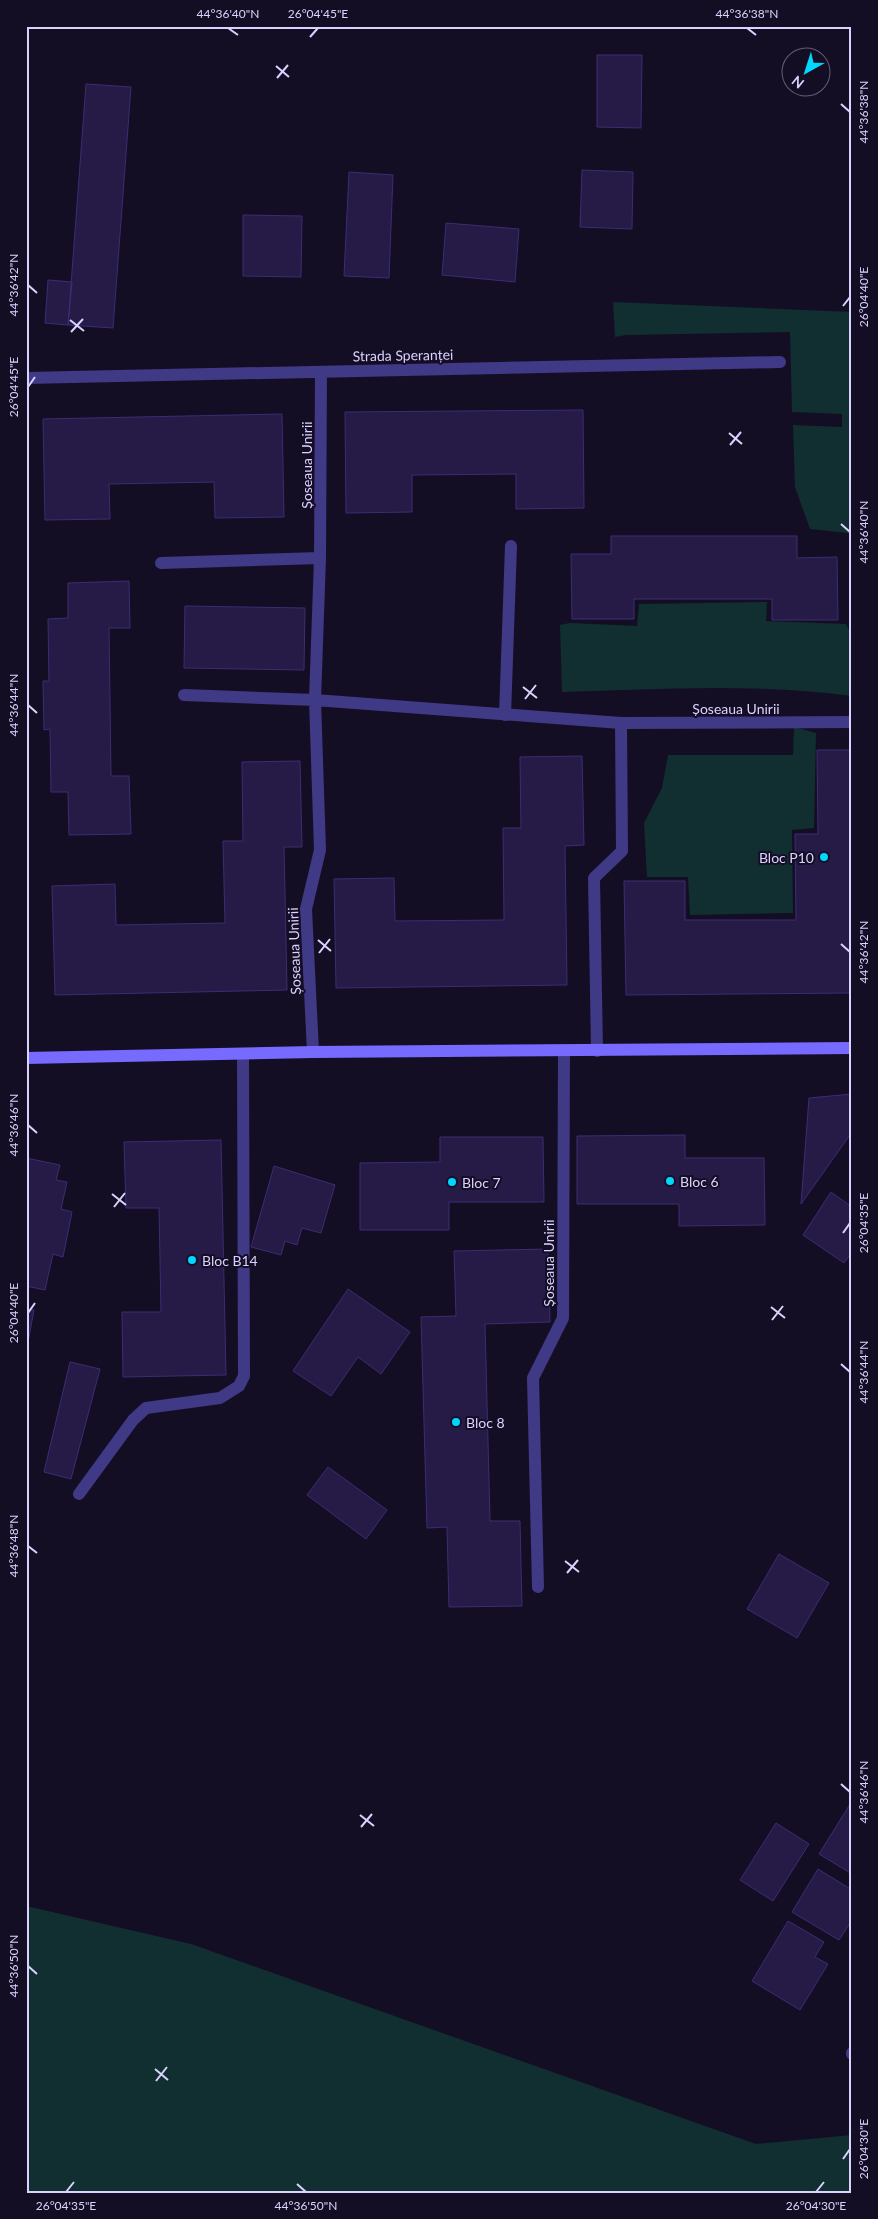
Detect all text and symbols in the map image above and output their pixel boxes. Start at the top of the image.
text: 44°36'40"N [197,6,259,21]
text: 26°04'45"E [288,6,348,21]
text: 44°36'38"N [716,6,778,21]
north arrow [780,48,830,98]
text: N [788,72,807,92]
text: 44°36'38"N [856,81,871,143]
text: 44°36'42"N [6,254,21,316]
text: 26°04'40"E [856,267,871,327]
street label: Strada Speranței [353,346,453,364]
text: 26°04'45"E [6,357,21,417]
street label: Șoseaua Unirii [298,421,315,509]
text: 44°36'40"N [856,501,871,563]
text: 44°36'44"N [6,674,21,736]
street label: Șoseaua Unirii [692,700,780,717]
place label: Bloc P10 [759,849,814,866]
marker: Bloc P10 [818,851,830,863]
street label: Șoseaua Unirii [284,907,304,995]
text: 44°36'42"N [856,921,871,983]
text: 44°36'46"N [6,1094,21,1156]
place label: Bloc 6 [680,1173,719,1190]
place label: Bloc 7 [462,1174,501,1191]
marker: Bloc 6 [664,1175,676,1187]
marker: Bloc 7 [446,1176,458,1188]
text: 26°04'35"E [856,1193,871,1253]
street label: Șoseaua Unirii [540,1219,557,1307]
place label: Bloc B14 [202,1252,258,1269]
marker: Bloc B14 [186,1254,198,1266]
text: 26°04'40"E [6,1283,21,1343]
text: 44°36'44"N [856,1341,871,1403]
place label: Bloc 8 [466,1414,505,1431]
marker: Bloc 8 [450,1416,462,1428]
text: 44°36'48"N [6,1515,21,1577]
text: 44°36'46"N [856,1761,871,1823]
text: 44°36'50"N [6,1935,21,1997]
text: 26°04'30"E [856,2119,871,2179]
text: 26°04'35"E [36,2198,96,2213]
text: 44°36'50"N [275,2198,337,2213]
text: 26°04'30"E [786,2198,846,2213]

